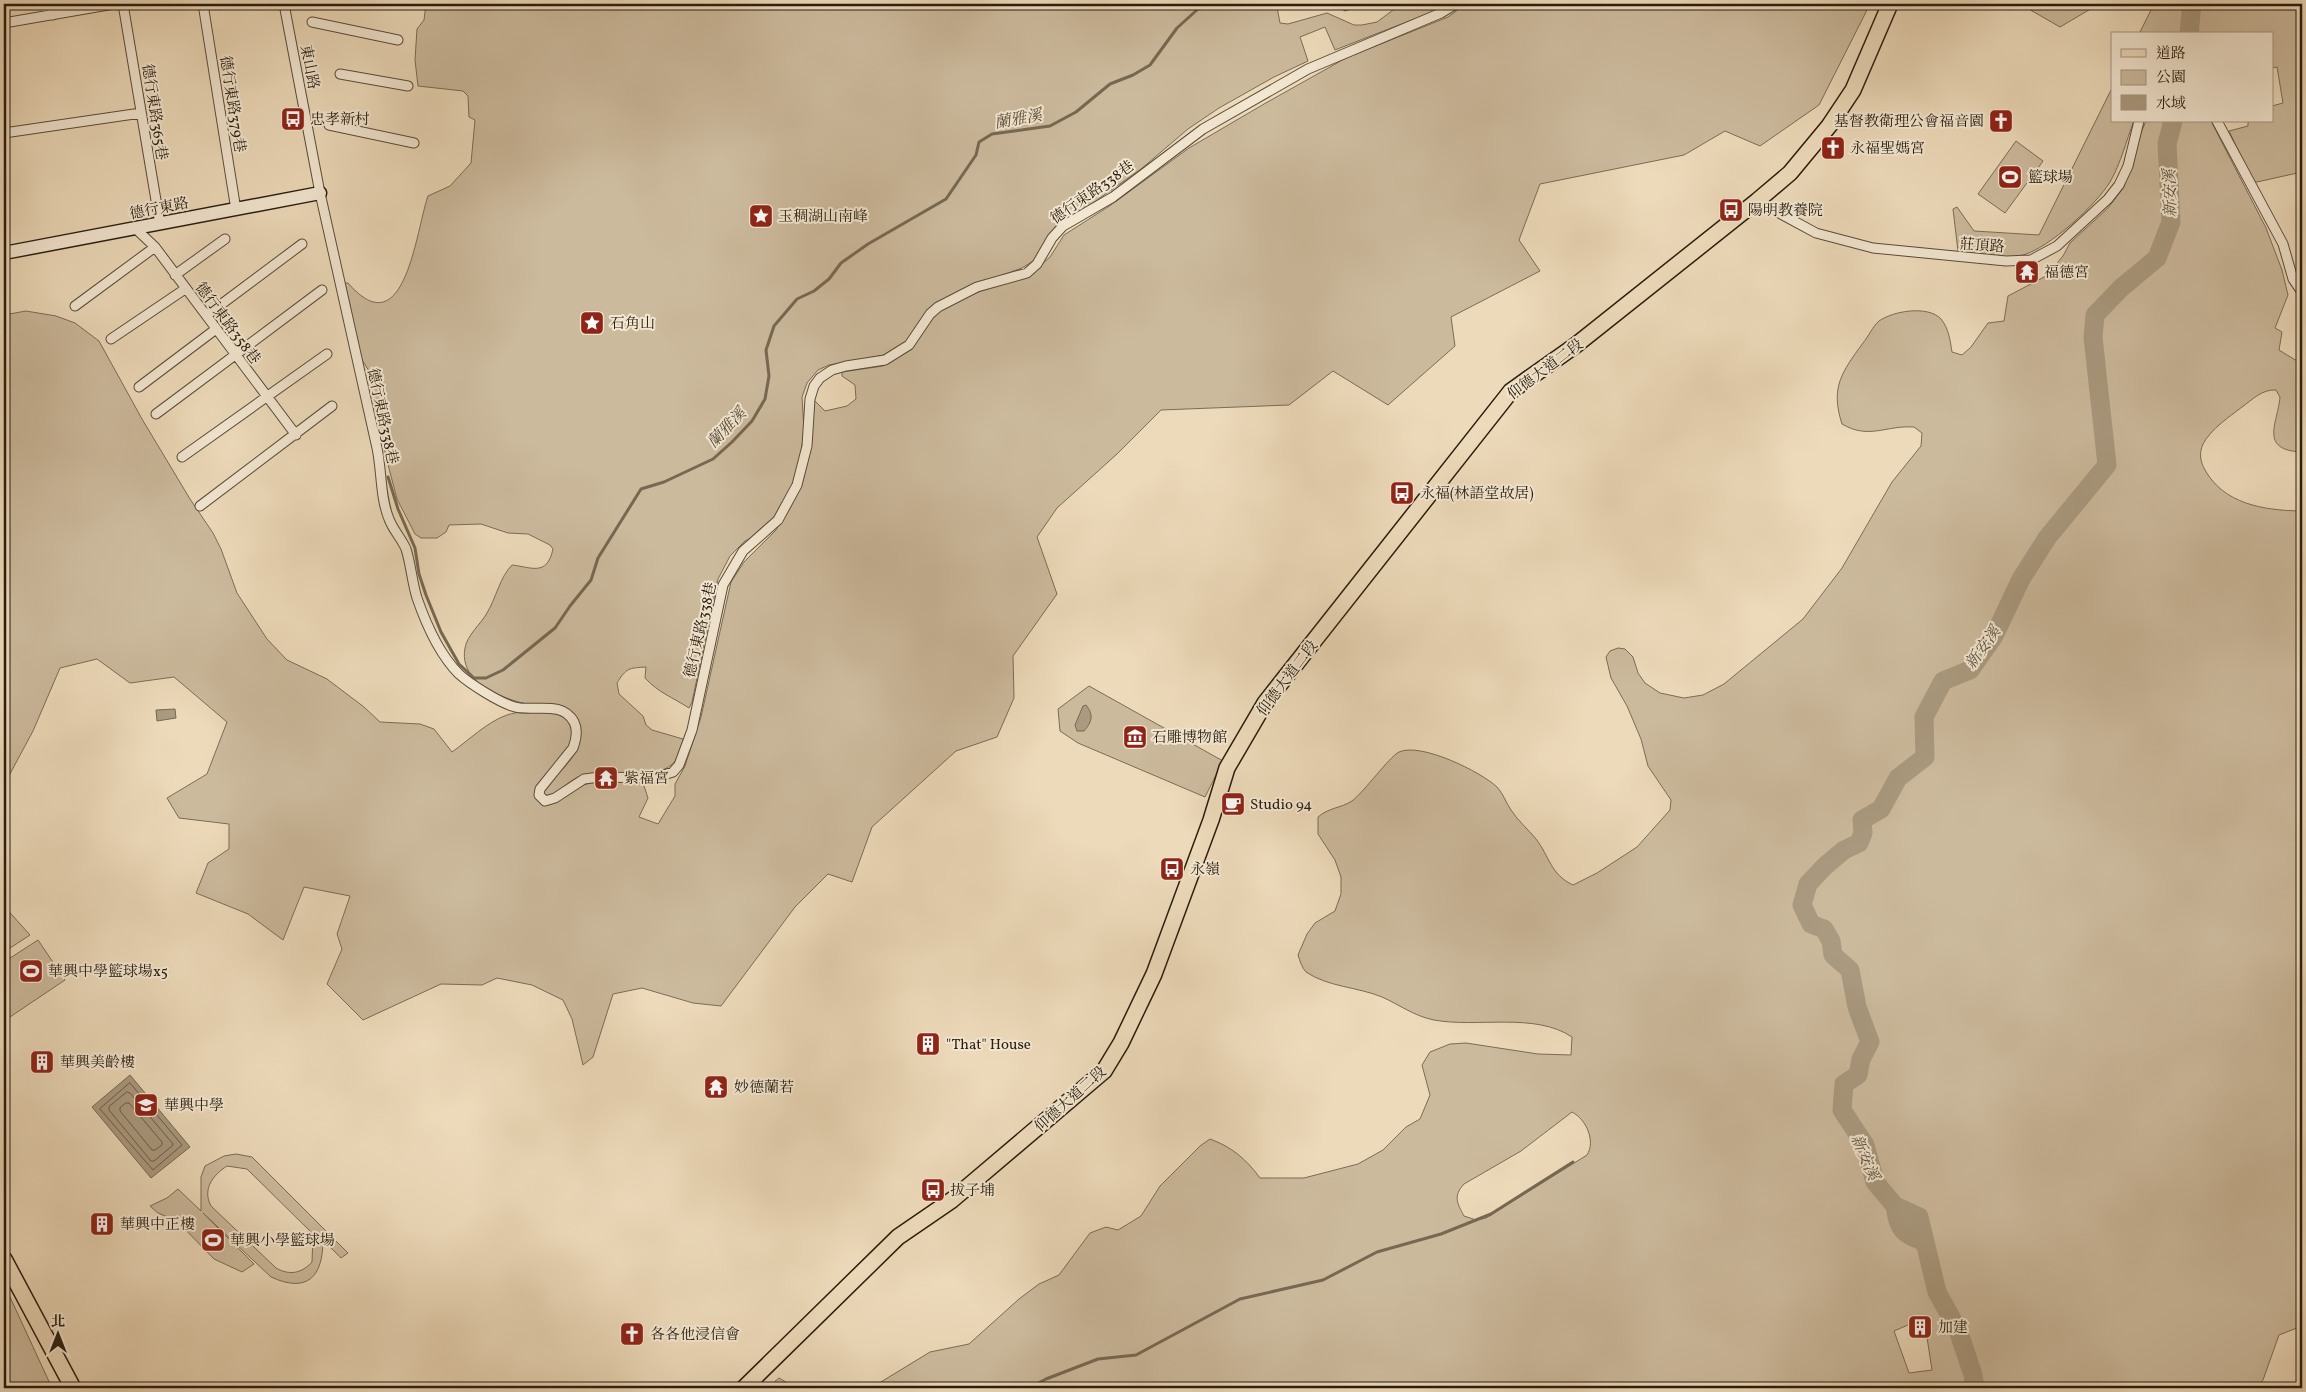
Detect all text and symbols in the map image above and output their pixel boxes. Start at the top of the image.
legend [2111,32,2274,122]
street label: 東山路 [294,43,323,91]
text: 道路 [2156,44,2186,65]
street label: 德行東路379巷 [214,54,250,154]
street label: 德行東路365巷 [136,62,172,162]
text: 公園 [2156,68,2186,89]
text: 水域 [2156,94,2186,115]
water label: 蘭雅溪 [993,105,1046,135]
bus stop icon: 忠孝新村 [280,106,306,132]
church icon: 基督教衛理公會福音園 [1988,108,2014,134]
place label: 忠孝新村 [310,110,370,131]
place label: 基督教衛理公會福音園 [1834,112,1984,133]
church icon: 永福聖媽宮 [1820,135,1846,161]
place label: 永福聖媽宮 [1850,139,1925,160]
street label: 德行東路338巷 [1047,157,1139,230]
sports icon: 籃球場 [1997,164,2023,190]
water label: 新安溪 [2160,167,2182,217]
place label: 籃球場 [2028,168,2073,189]
street label: 德行東路 [128,193,191,226]
bus stop icon: 陽明教養院 [1718,197,1744,223]
place label: 陽明教養院 [1748,201,1823,222]
place icon: 玉稠湖山南峰 [748,203,774,229]
place label: 玉稠湖山南峰 [778,207,868,228]
street label: 莊頂路 [1959,234,2005,259]
temple icon: 福德宮 [2014,259,2040,285]
place label: 福德宮 [2044,263,2089,284]
street label: 德行東路358巷 [189,279,265,369]
place icon: 石角山 [579,310,605,336]
place label: 石角山 [610,314,655,335]
street label: 仰德大道二段 [1504,335,1588,406]
street label: 德行東路338巷 [361,366,402,466]
water label: 蘭雅溪 [703,402,753,453]
bus stop icon: 永福(林語堂故居) [1389,480,1415,506]
place label: 永福(林語堂故居) [1420,484,1534,505]
street label: 德行東路338巷 [680,580,723,680]
water label: 新安溪 [1961,621,2008,674]
street label: 仰德大道二段 [1253,637,1324,721]
museum icon: 石雕博物館 [1122,724,1148,750]
place label: 石雕博物館 [1152,728,1227,749]
temple icon: 紫福宮 [593,765,619,791]
place label: 紫福宮 [624,769,669,790]
cafe icon: Studio 94 [1220,791,1246,817]
place label: Studio 94 [1250,795,1312,816]
bus stop icon: 永嶺 [1159,856,1185,882]
place label: 永嶺 [1190,860,1220,881]
sports icon: 華興中學籃球場x5 [18,958,44,984]
place label: 華興中學籃球場x5 [48,962,168,983]
building icon: "That" House [915,1031,941,1057]
place label: "That" House [946,1035,1031,1056]
building icon: 華興美齡樓 [29,1049,55,1075]
place label: 華興美齡樓 [60,1053,135,1074]
street label: 仰德大道二段 [1031,1062,1111,1138]
temple icon: 妙德蘭若 [703,1074,729,1100]
place label: 妙德蘭若 [734,1078,794,1099]
school or university icon: 華興中學 [133,1092,159,1118]
place label: 華興中學 [164,1096,224,1117]
water label: 新安溪 [1845,1131,1884,1186]
bus stop icon: 拔子埔 [920,1177,946,1203]
place label: 拔子埔 [950,1181,995,1202]
building icon: 華興中正樓 [89,1211,115,1237]
place label: 華興中正樓 [120,1215,195,1236]
sports icon: 華興小學籃球場 [200,1227,226,1253]
place label: 華興小學籃球場 [230,1231,335,1252]
north arrow [32,1310,82,1360]
text: 北 [51,1313,65,1332]
building icon: 加建 [1907,1314,1933,1340]
place label: 加建 [1938,1318,1968,1339]
church icon: 各各他浸信會 [619,1321,645,1347]
place label: 各各他浸信會 [650,1325,740,1346]

